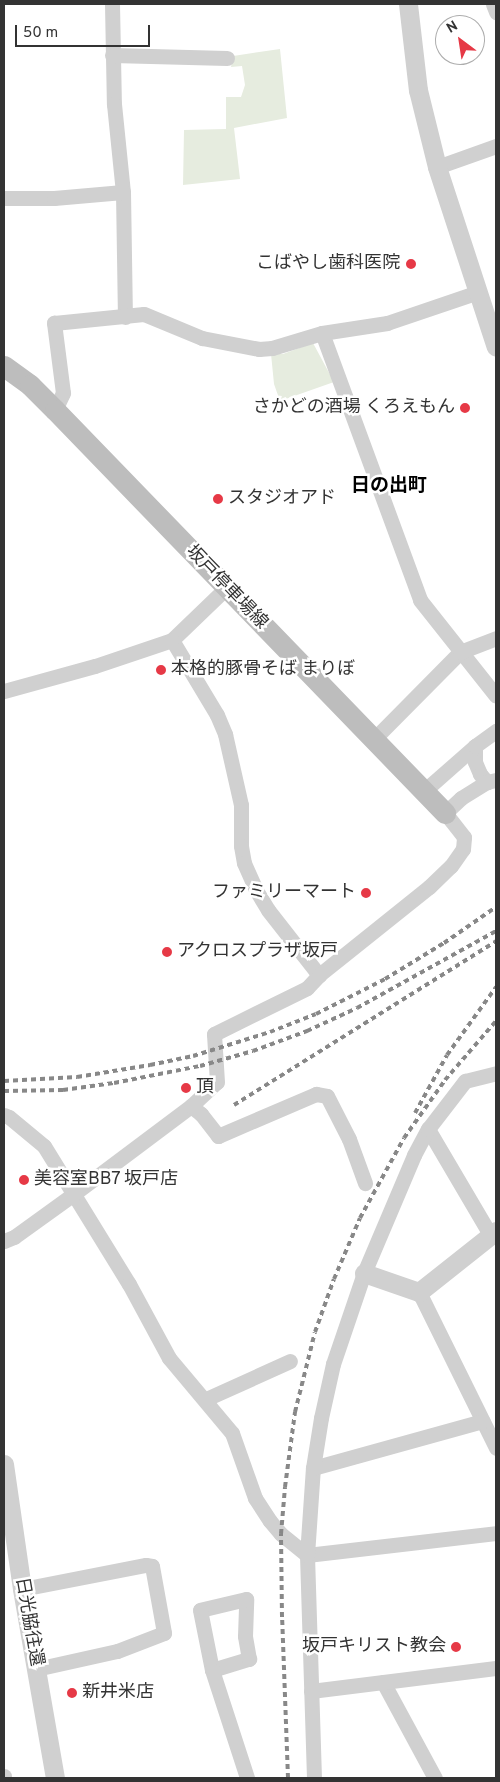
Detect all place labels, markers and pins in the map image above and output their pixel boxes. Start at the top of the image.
place label: こばやし歯科医院 [256,253,400,275]
marker: こばやし歯科医院 [404,257,418,271]
place label: さかどの酒場 くろえもん [253,397,455,419]
marker: さかどの酒場 くろえもん [459,402,471,414]
place label: スタジオアド [228,488,336,510]
marker: スタジオアド [212,493,224,505]
place label: 本格的豚骨そば まりぼ [171,659,355,681]
marker: 本格的豚骨そば まりぼ [155,664,167,676]
place label: ファミリーマート [212,882,356,904]
marker: ファミリーマート [360,887,372,899]
place label: アクロスプラザ坂戸 [177,941,339,963]
marker: アクロスプラザ坂戸 [161,946,173,958]
place label: 頂 [196,1077,214,1099]
marker: 頂 [180,1082,192,1094]
place label: 美容室BB7 坂戸店 [34,1169,179,1191]
marker: 美容室BB7 坂戸店 [18,1174,30,1186]
place label: 坂戸キリスト教会 [302,1636,446,1658]
marker: 坂戸キリスト教会 [450,1641,462,1653]
place label: 新井米店 [82,1682,154,1704]
marker: 新井米店 [66,1687,78,1699]

